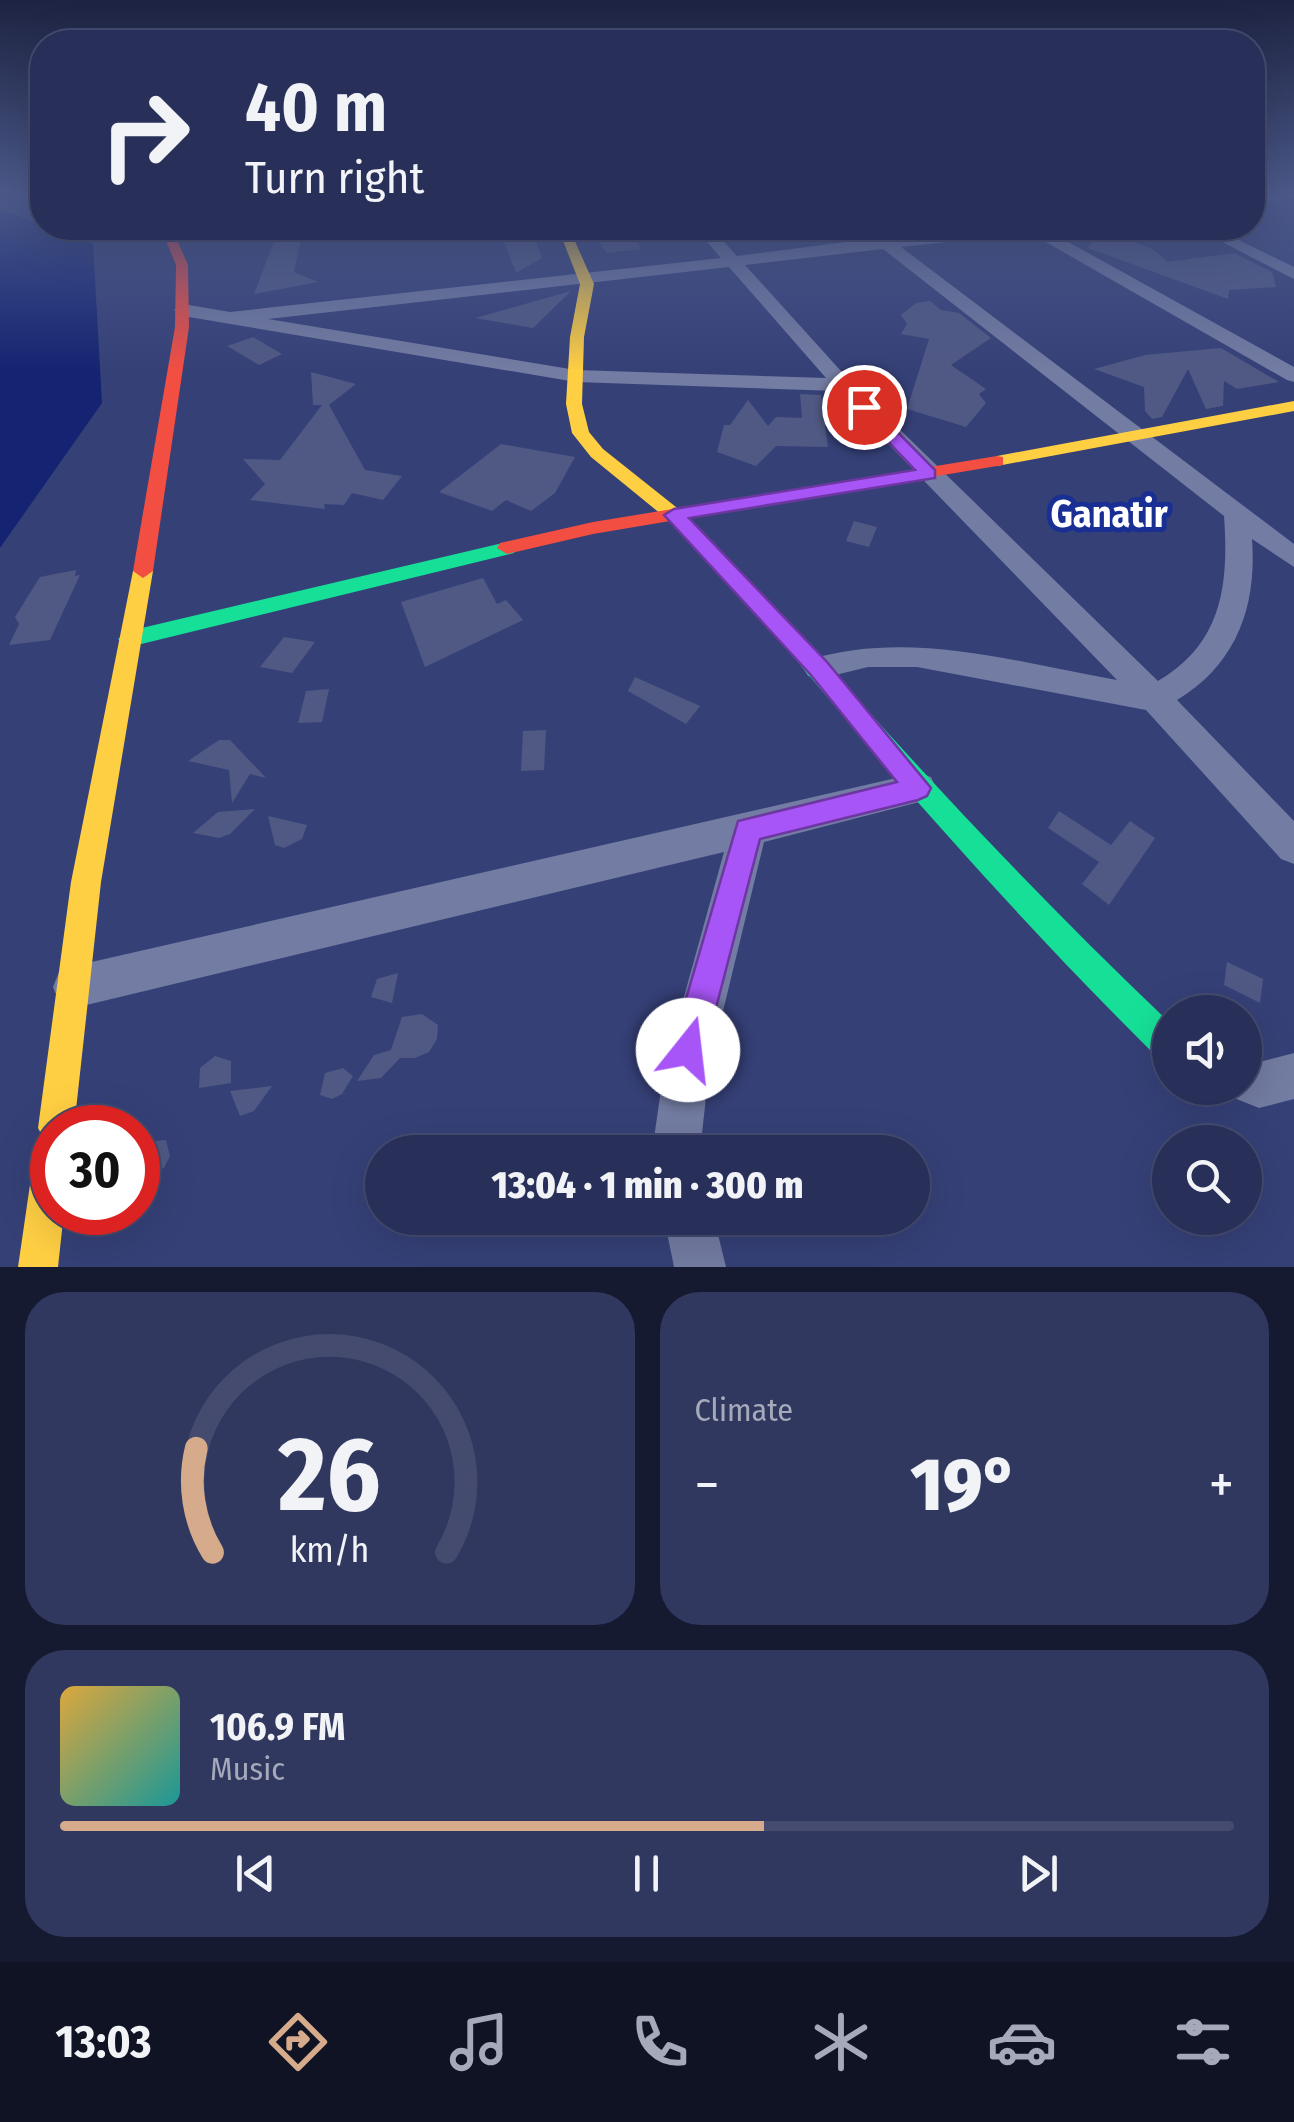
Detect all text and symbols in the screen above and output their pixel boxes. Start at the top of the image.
text: 40 m [245,66,387,150]
icon: right [80,70,210,200]
text: Turn right [245,151,424,205]
pin [822,365,907,450]
icon: arrive [837,380,892,435]
district label: Ganatir [1050,491,1169,537]
map controls [1152,995,1262,1235]
button: sound [1152,995,1262,1105]
position arrow [636,998,740,1102]
speed limit sign: 30 [30,1105,160,1235]
button: search [1152,1125,1262,1235]
text: 13:04 · 1 min · 300 m [492,1162,803,1208]
text: Climate [695,1391,793,1429]
text: 26 [277,1413,381,1538]
text: 19° [911,1440,1018,1530]
text: − [695,1452,719,1518]
text: + [1209,1452,1234,1518]
text: km/h [290,1529,370,1571]
text: 106.9 FM [210,1704,345,1750]
text: Music [210,1750,285,1788]
icon: previous [228,1846,283,1901]
icon: pause [619,1846,674,1901]
icon: next [1011,1846,1066,1901]
icon: directions [263,2007,333,2077]
icon: music [444,2007,514,2077]
icon: phone [625,2007,695,2077]
icon: climate [806,2007,876,2077]
icon: car [987,2007,1057,2077]
icon: filters [1168,2007,1238,2077]
text: 13:03 [56,2015,152,2069]

